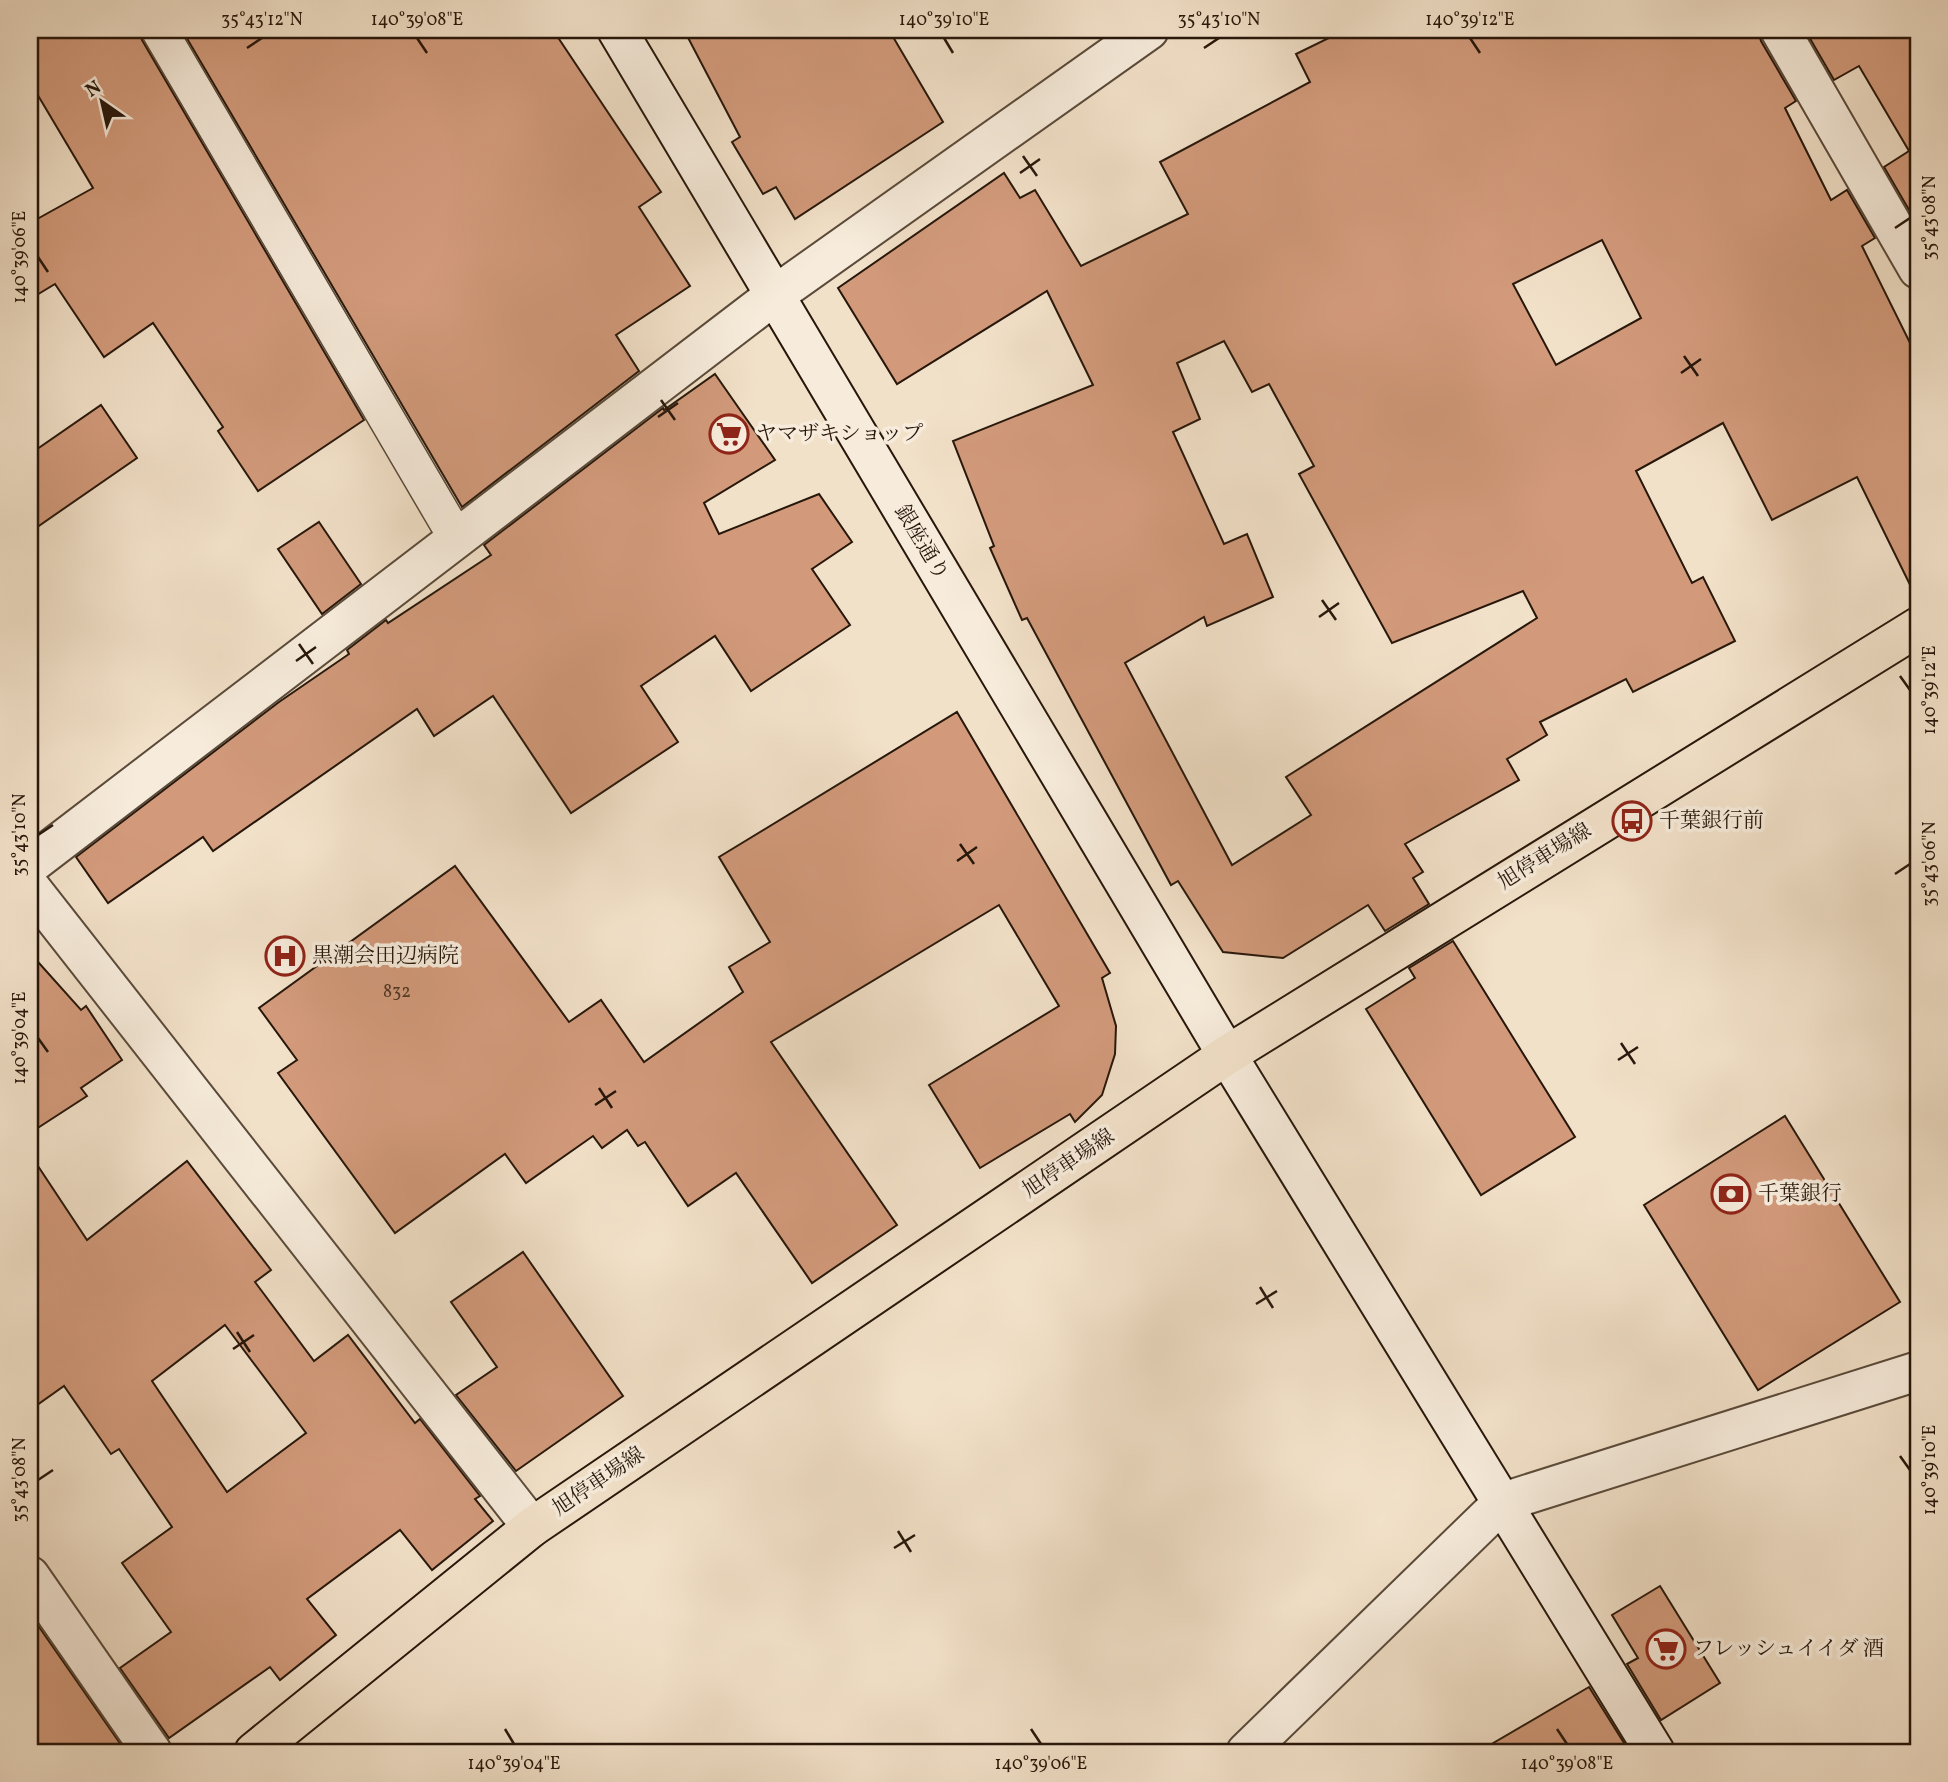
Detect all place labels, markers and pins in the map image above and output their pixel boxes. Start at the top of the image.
supermarket icon: ヤマザキショップ [708,413,750,455]
place label: ヤマザキショップ [756,420,923,449]
bus stop icon: 千葉銀行前 [1611,800,1653,842]
place label: 千葉銀行前 [1659,807,1764,836]
hospital icon: 黒潮会田辺病院 [264,935,306,977]
place label: 黒潮会田辺病院 [312,942,459,971]
bank icon: 千葉銀行 [1710,1173,1752,1215]
place label: 千葉銀行 [1758,1180,1842,1209]
supermarket icon: フレッシュイイダ 酒 [1645,1628,1687,1670]
place label: フレッシュイイダ 酒 [1693,1635,1884,1664]

